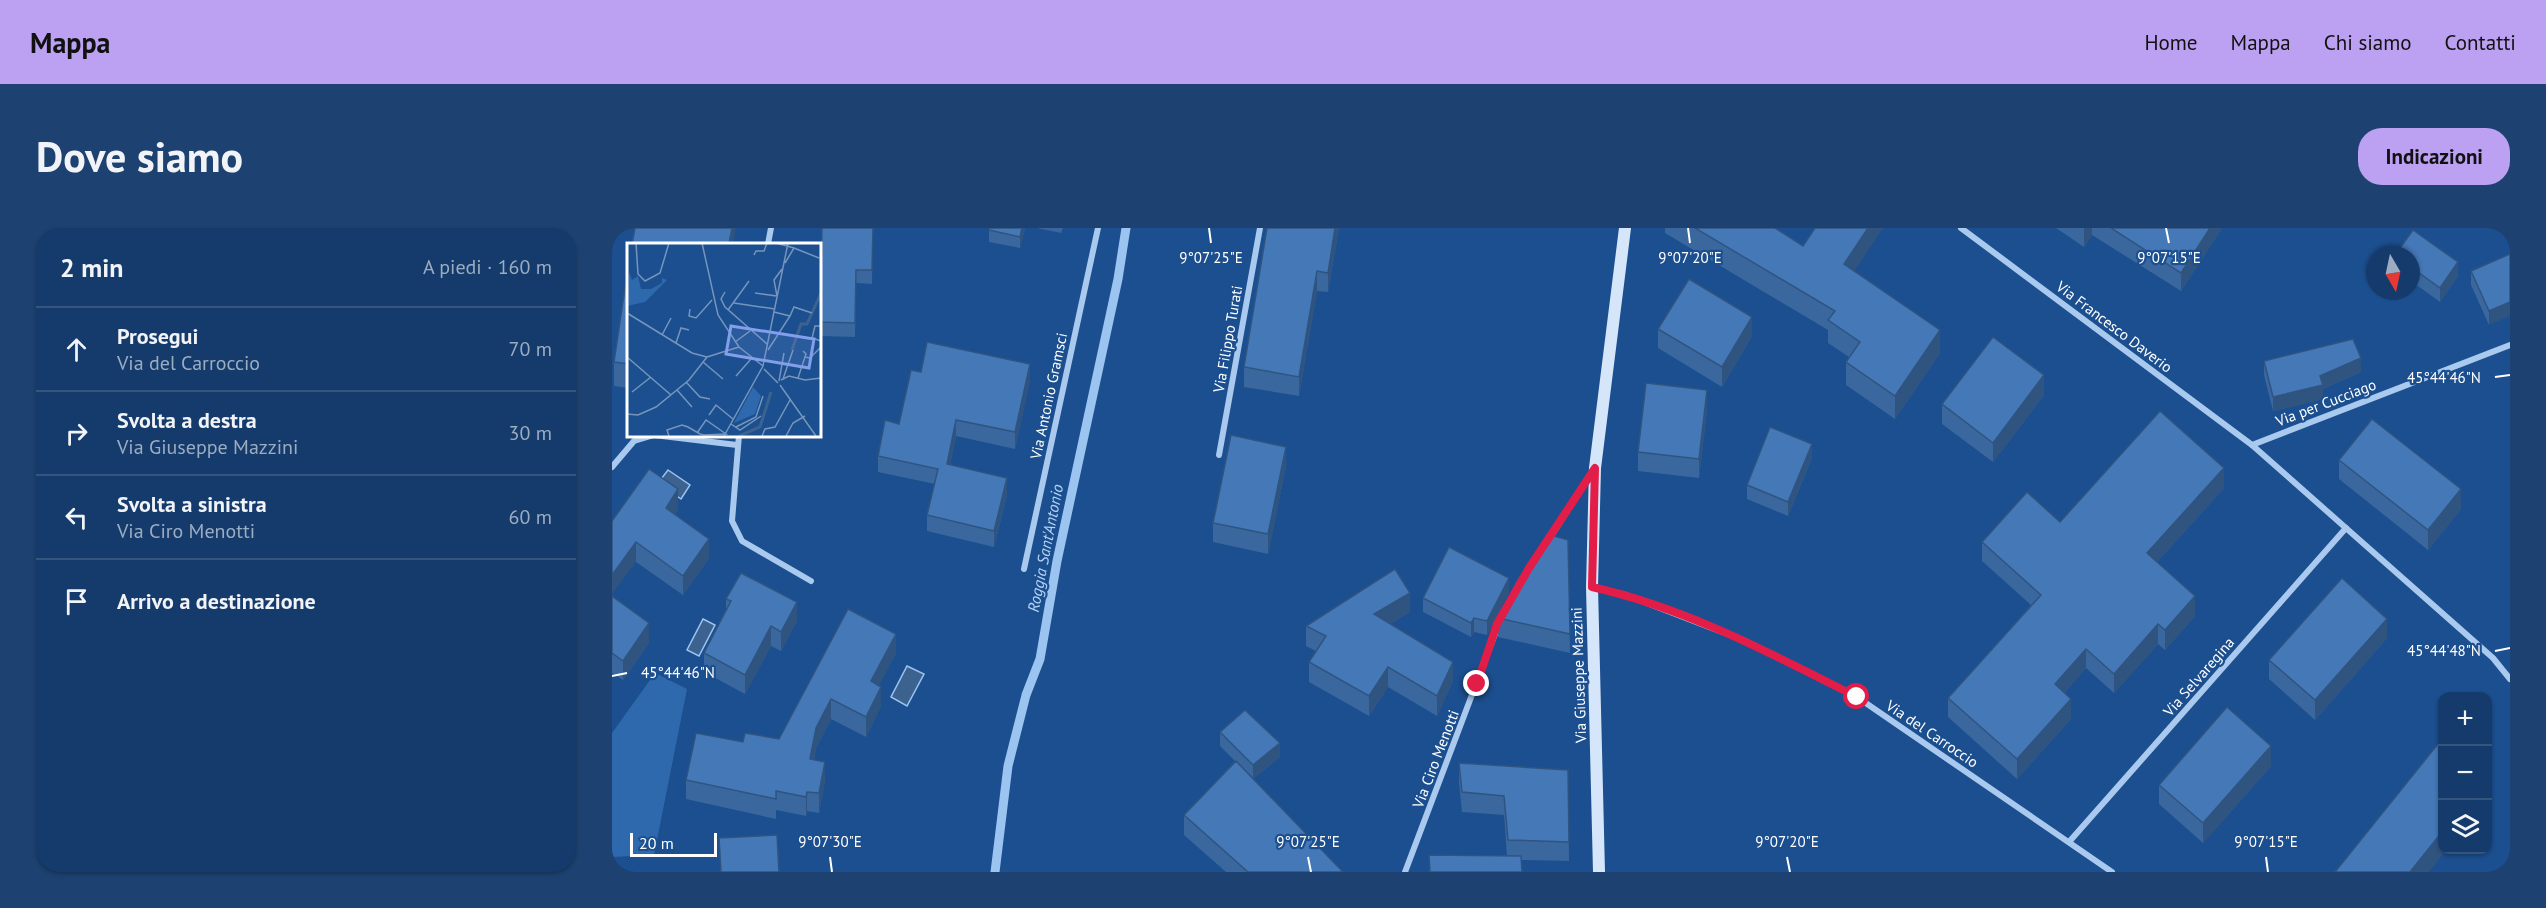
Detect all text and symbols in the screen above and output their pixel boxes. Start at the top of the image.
text: Mappa [30,24,110,61]
text: Home [2144,29,2198,56]
text: Mappa [2231,29,2291,56]
text: Chi siamo [2324,29,2412,56]
text: Contatti [2445,29,2516,56]
button: Indicazioni [2358,128,2510,185]
text: Dove siamo [36,129,243,184]
inset map [627,243,820,436]
north arrow [2366,246,2420,300]
text: 9°07'25"E [1179,248,1243,267]
text: 9°07'20"E [1658,248,1722,267]
text: 9°07'15"E [2137,248,2201,267]
text: 2 min [60,251,123,284]
text: A piedi · 160 m [423,254,552,280]
street label: Via Francesco Daverio [2052,276,2176,376]
street label: Via Filippo Turati [1209,284,1246,395]
text: Prosegui [117,322,198,350]
street label: Via Antonio Gramsci [1026,331,1071,462]
icon: ahead [60,333,93,366]
text: 70 m [509,336,552,362]
text: Via del Carroccio [117,350,260,376]
text: 45°44'46"N [2407,368,2481,387]
street label: Via per Cucciago [2272,375,2379,431]
text: Svolta a destra [117,406,257,434]
icon: right [60,417,93,450]
text: 30 m [509,420,552,446]
text: Via Giuseppe Mazzini [117,434,298,460]
water label: Roggia Sant'Antonio [1023,482,1067,614]
text: Svolta a sinistra [117,490,267,518]
icon: left [60,501,93,534]
text: 60 m [509,504,552,530]
text: Via Ciro Menotti [117,518,255,544]
icon: arrive [60,585,93,618]
text: Arrivo a destinazione [117,587,316,615]
street label: Via Giuseppe Mazzini [1567,607,1590,744]
street label: Via Selvaregina [2158,633,2238,721]
text: 45°44'48"N [2407,641,2481,660]
text: 45°44'46"N [641,663,715,682]
route end [1463,670,1489,696]
route start [1843,683,1869,709]
map controls [2438,692,2492,854]
button: + [2438,692,2492,746]
street label: Via del Carroccio [1882,695,1982,771]
street label: Via Ciro Menotti [1408,707,1463,812]
button: − [2438,746,2492,800]
button: layers [2438,800,2492,854]
scale bar [630,830,717,858]
text: 9°07'30"E [798,832,862,851]
text: 9°07'25"E [1276,832,1340,851]
text: 9°07'20"E [1755,832,1819,851]
text: 9°07'15"E [2234,832,2298,851]
text: 20 m [639,833,674,853]

